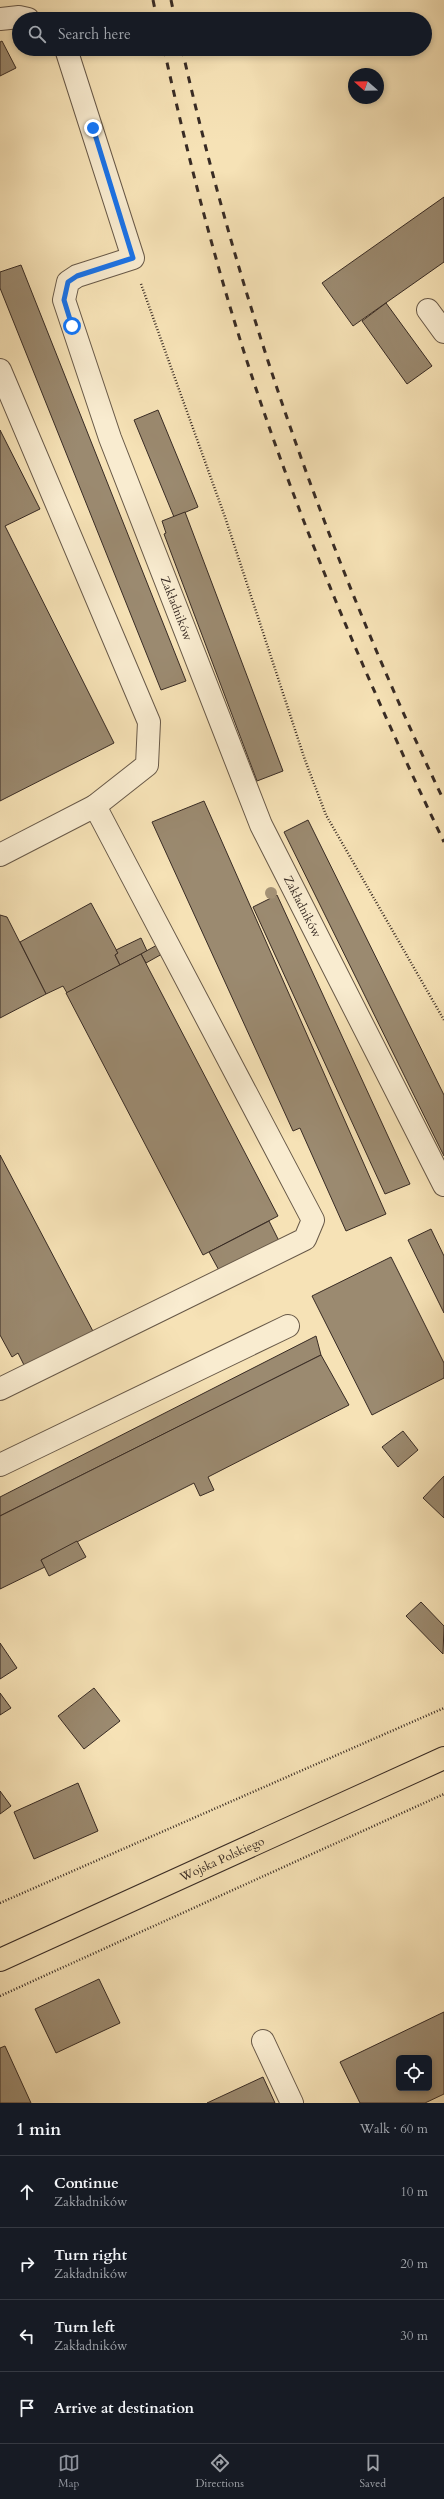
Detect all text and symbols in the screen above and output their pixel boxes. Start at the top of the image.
search box [12,12,432,56]
icon: search [26,23,48,45]
text: Search here [58,24,131,44]
north arrow [348,68,384,104]
route end [84,119,102,137]
route start [63,317,81,335]
street label: Zakładników [157,574,196,643]
street label: Zakładników [280,873,325,941]
street label: Wojska Polskiego [176,1833,267,1886]
map controls [396,2055,432,2091]
button: locate [396,2055,432,2091]
text: 1 min [16,2118,61,2141]
text: Walk · 60 m [360,2120,428,2138]
text: Continue [54,2173,119,2193]
icon: ahead [16,2181,38,2203]
text: 10 m [400,2183,428,2201]
text: Zakładników [54,2193,127,2211]
text: Turn right [54,2245,127,2265]
icon: right [16,2253,38,2275]
text: 20 m [400,2255,428,2273]
text: Zakładników [54,2265,127,2283]
text: Turn left [54,2317,115,2337]
icon: left [16,2325,38,2347]
text: 30 m [400,2327,428,2345]
text: Zakładników [54,2337,127,2355]
icon: arrive [16,2397,38,2419]
text: Arrive at destination [54,2398,194,2418]
tab: Map [58,2452,80,2491]
tab: Directions [195,2452,244,2491]
tab: Saved [360,2452,386,2491]

